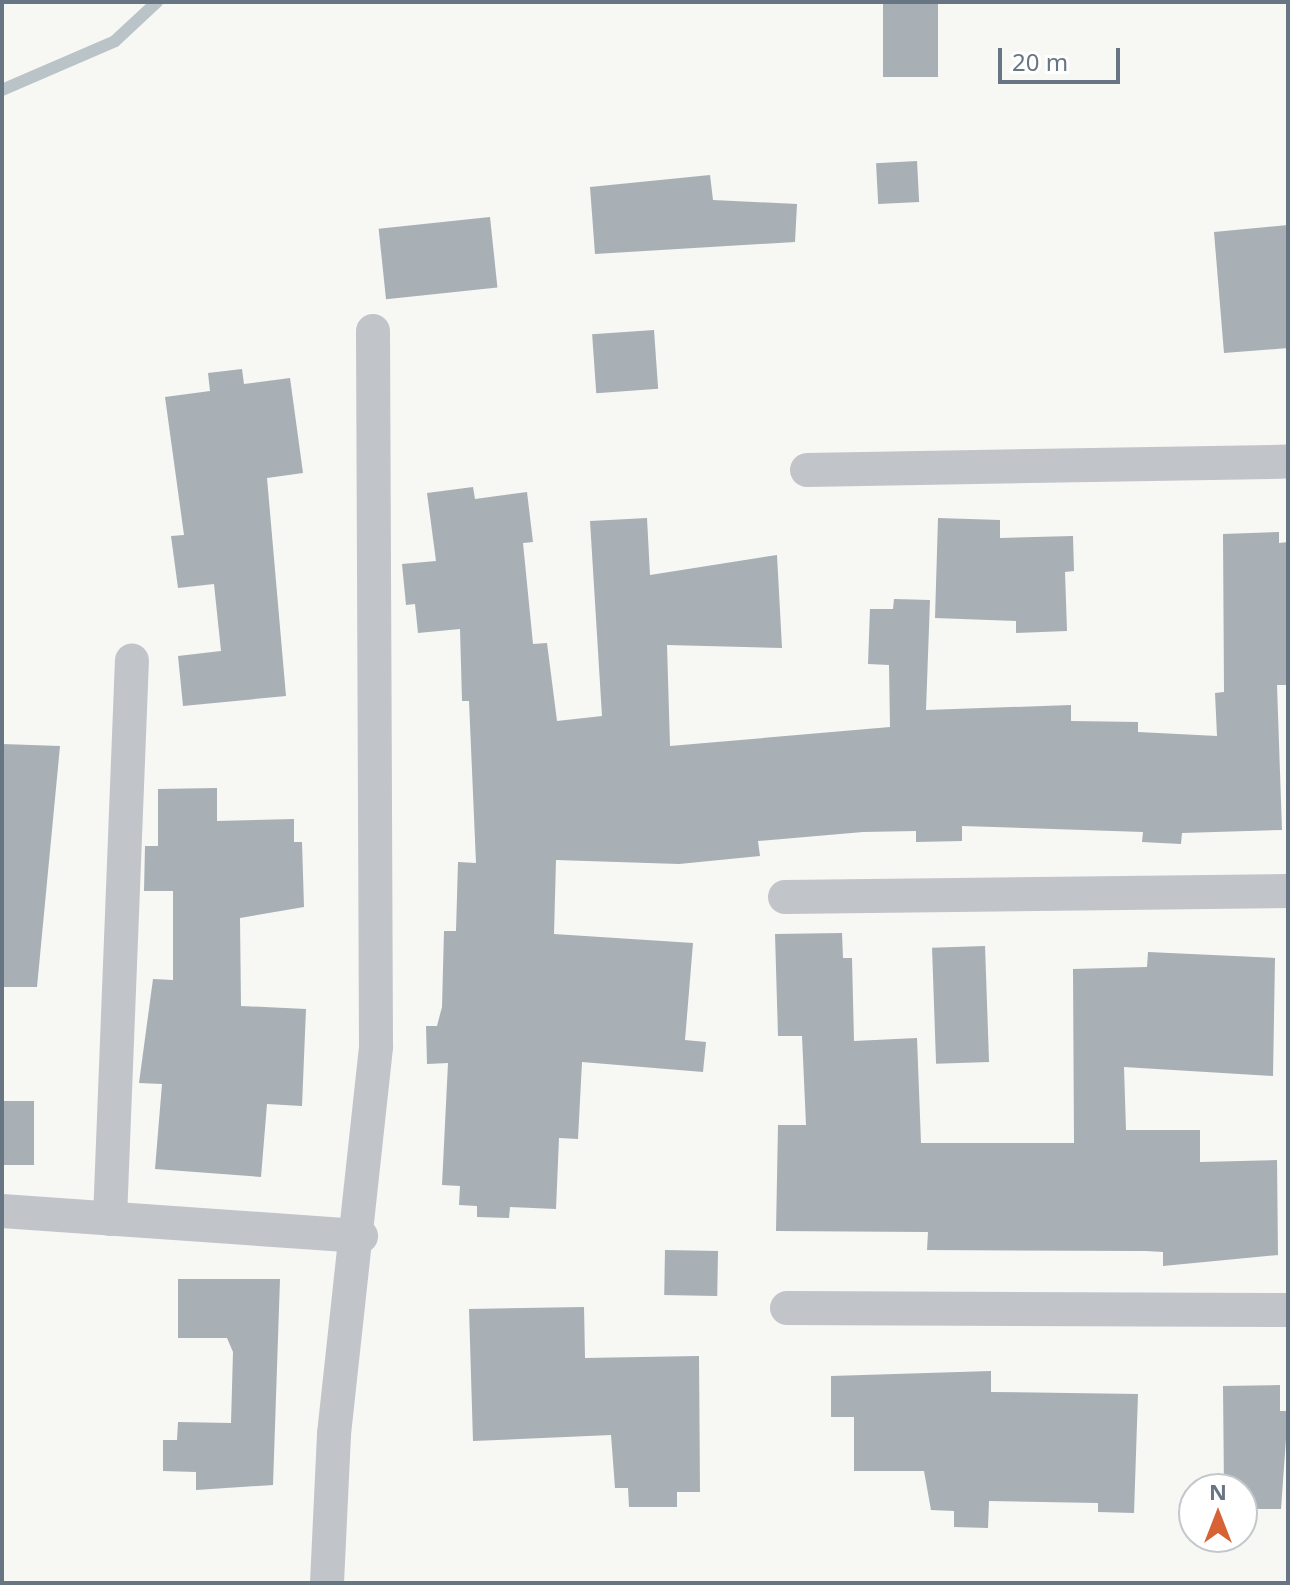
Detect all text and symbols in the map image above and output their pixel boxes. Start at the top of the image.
scale bar [1002,32,1124,82]
text: 20 m [1012,45,1068,78]
north arrow [1178,1473,1258,1553]
text: N [1209,1476,1227,1506]

